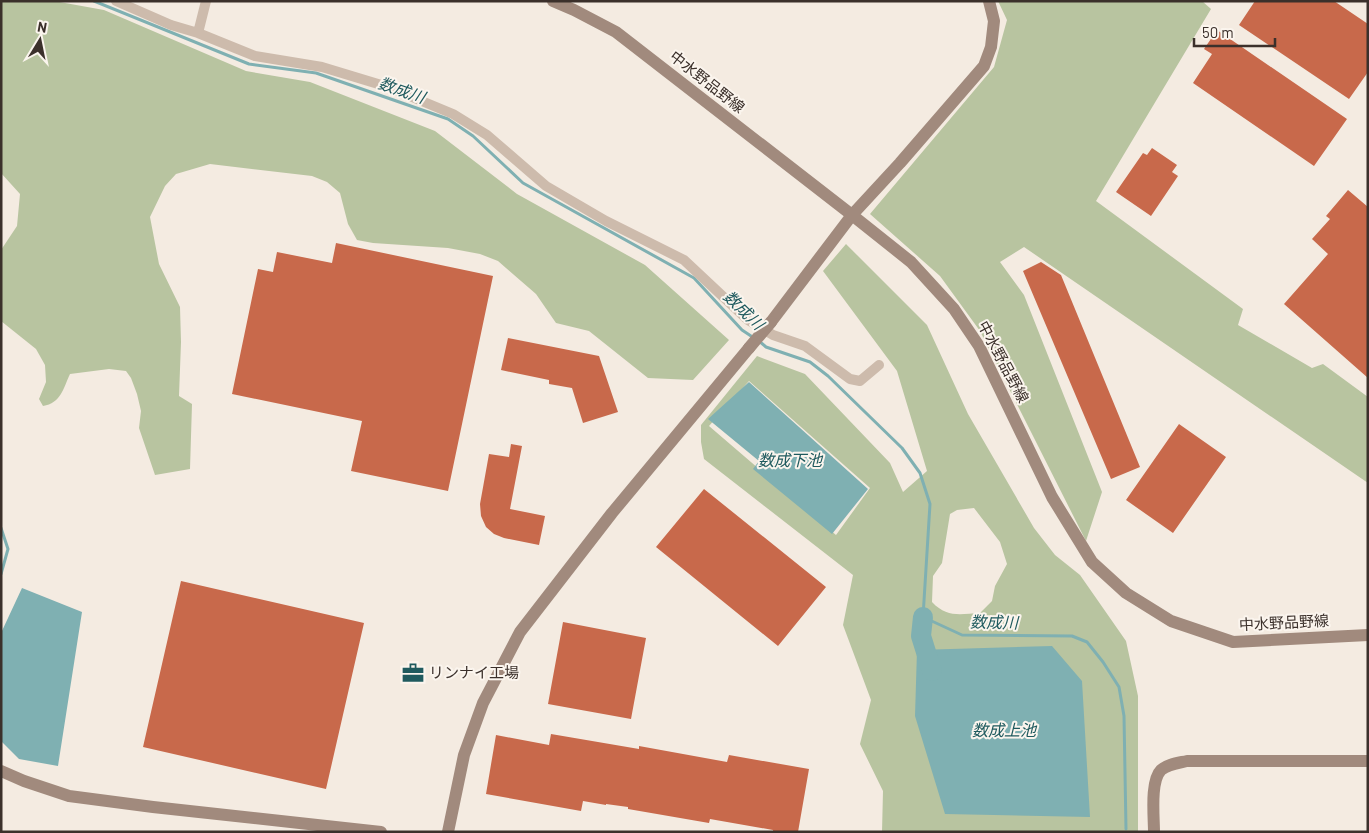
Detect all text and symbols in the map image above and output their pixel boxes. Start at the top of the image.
north arrow [15,15,65,65]
scale bar [1194,15,1275,47]
text: N [36,18,48,36]
text: 50 m [1202,23,1234,41]
street label: 中水野品野線 [667,46,749,116]
water label: 数成川 [376,73,430,107]
water label: 数成川 [720,286,770,335]
street label: 中水野品野線 [975,318,1033,405]
water label: 数成下池 [758,450,824,469]
street label: 中水野品野線 [1239,611,1329,633]
water label: 数成川 [970,612,1020,631]
office icon: リンナイ工場 [400,660,426,686]
place label: リンナイ工場 [429,663,519,681]
water label: 数成上池 [972,720,1038,739]

